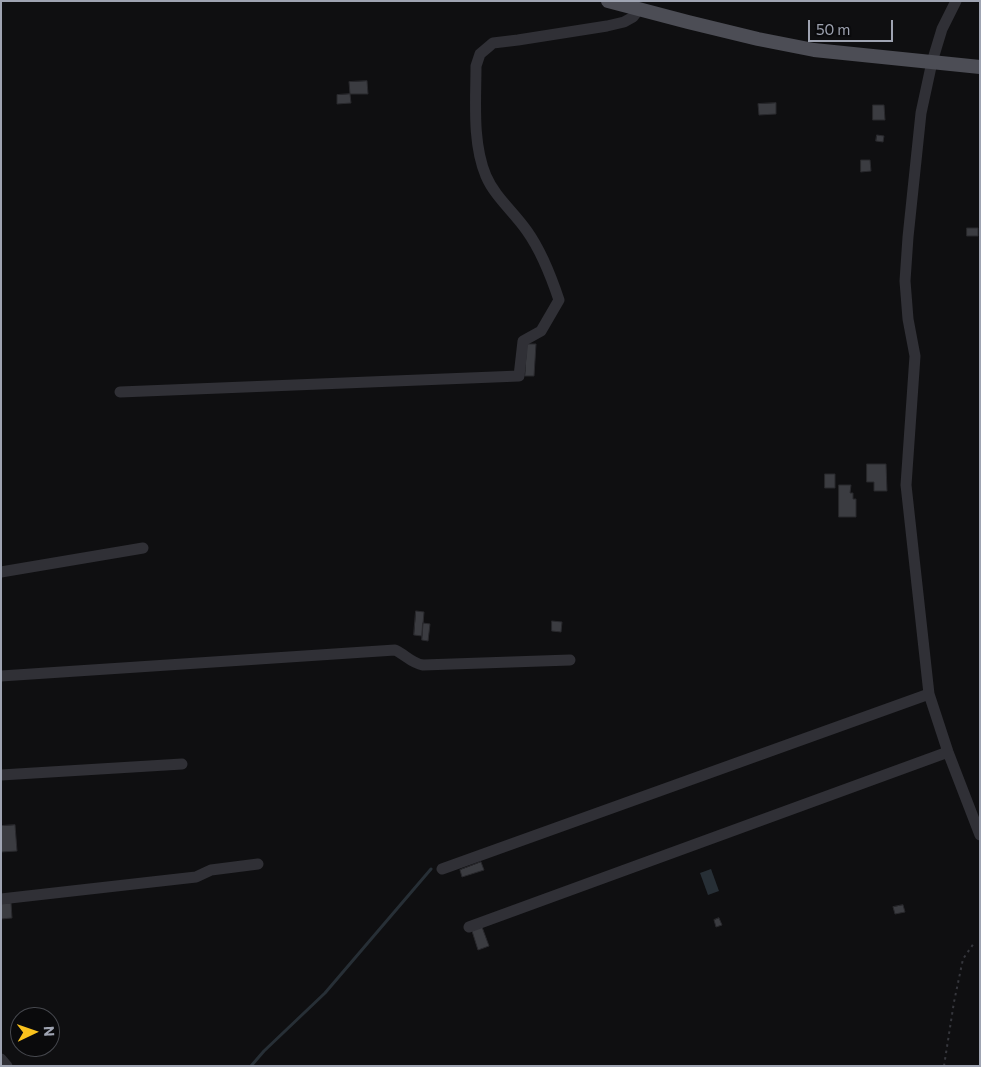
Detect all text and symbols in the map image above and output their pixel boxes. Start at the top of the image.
scale bar [811,10,896,42]
text: 50 m [816,20,850,38]
north arrow [10,1007,60,1057]
text: N [41,1026,58,1037]

